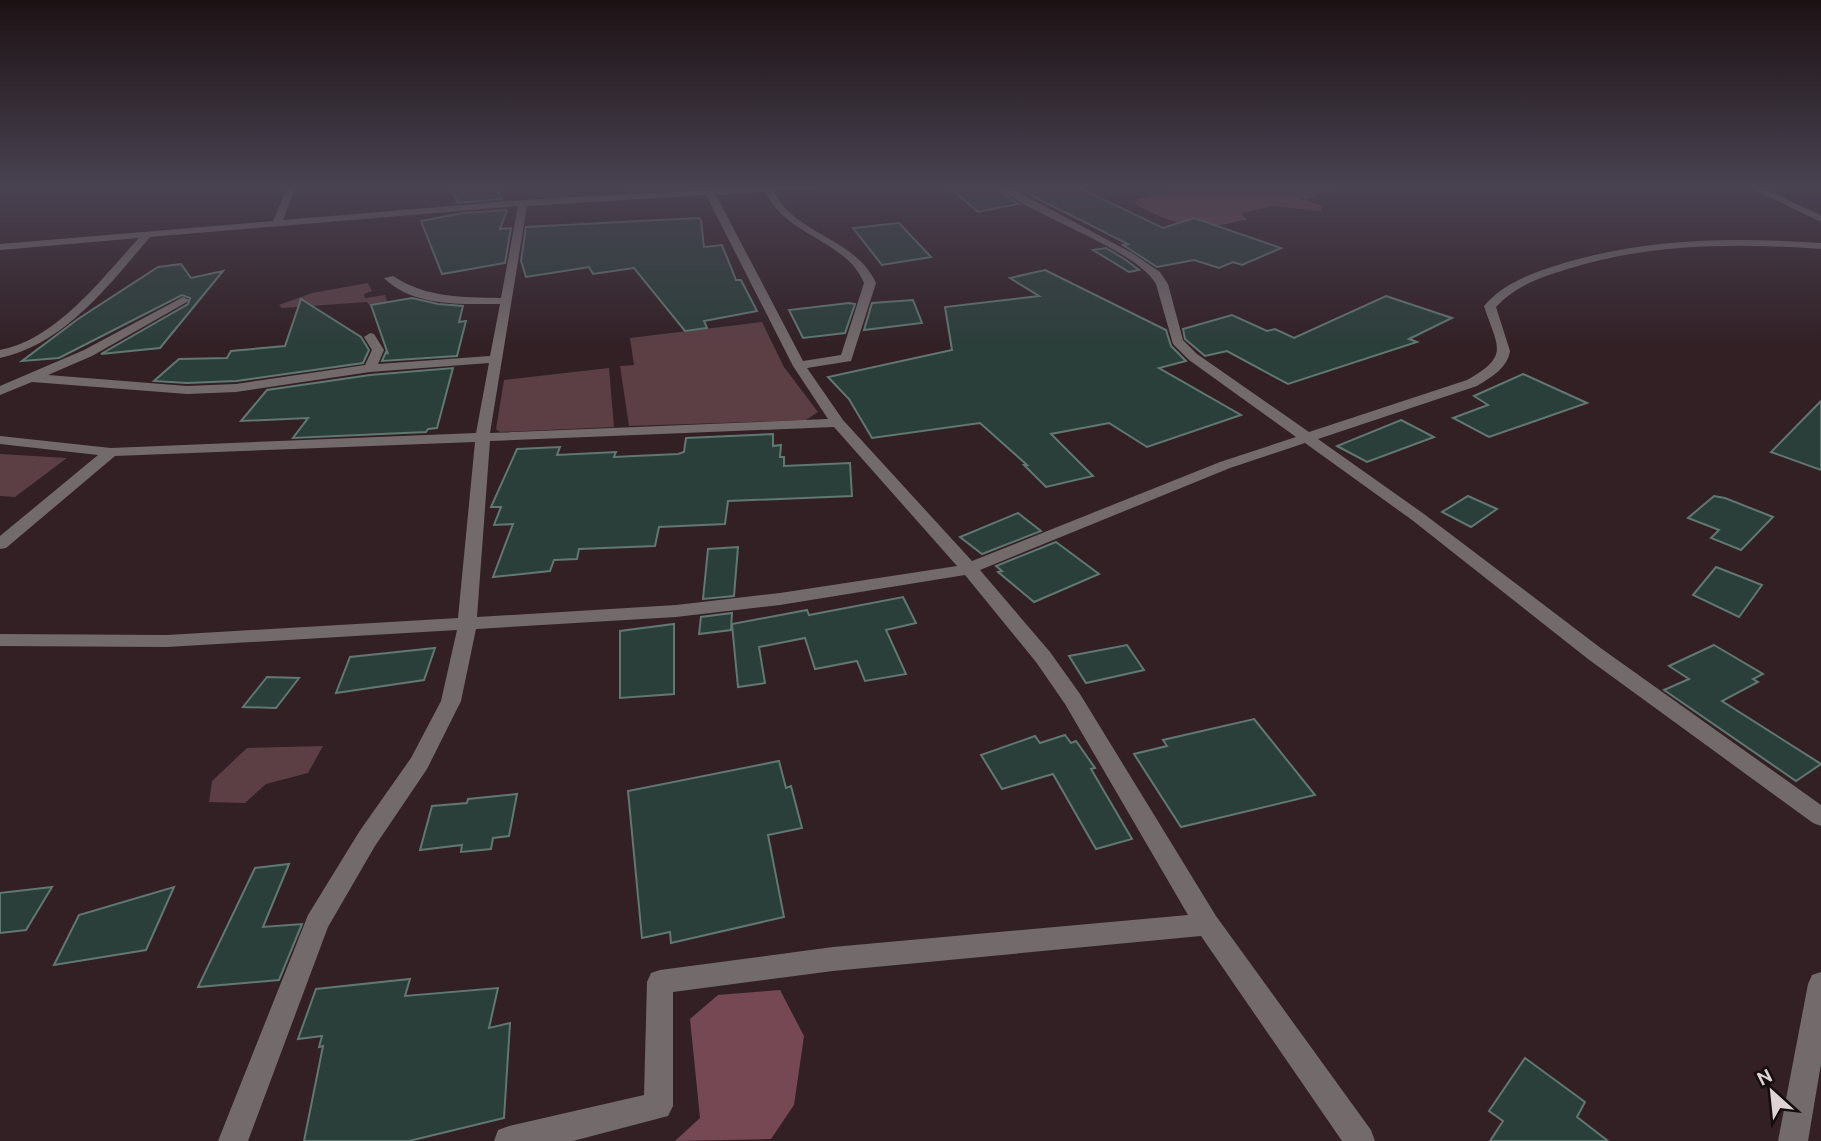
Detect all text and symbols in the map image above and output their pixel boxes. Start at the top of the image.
north arrow [1737,1057,1807,1127]
text: N [1753,1064,1776,1090]

